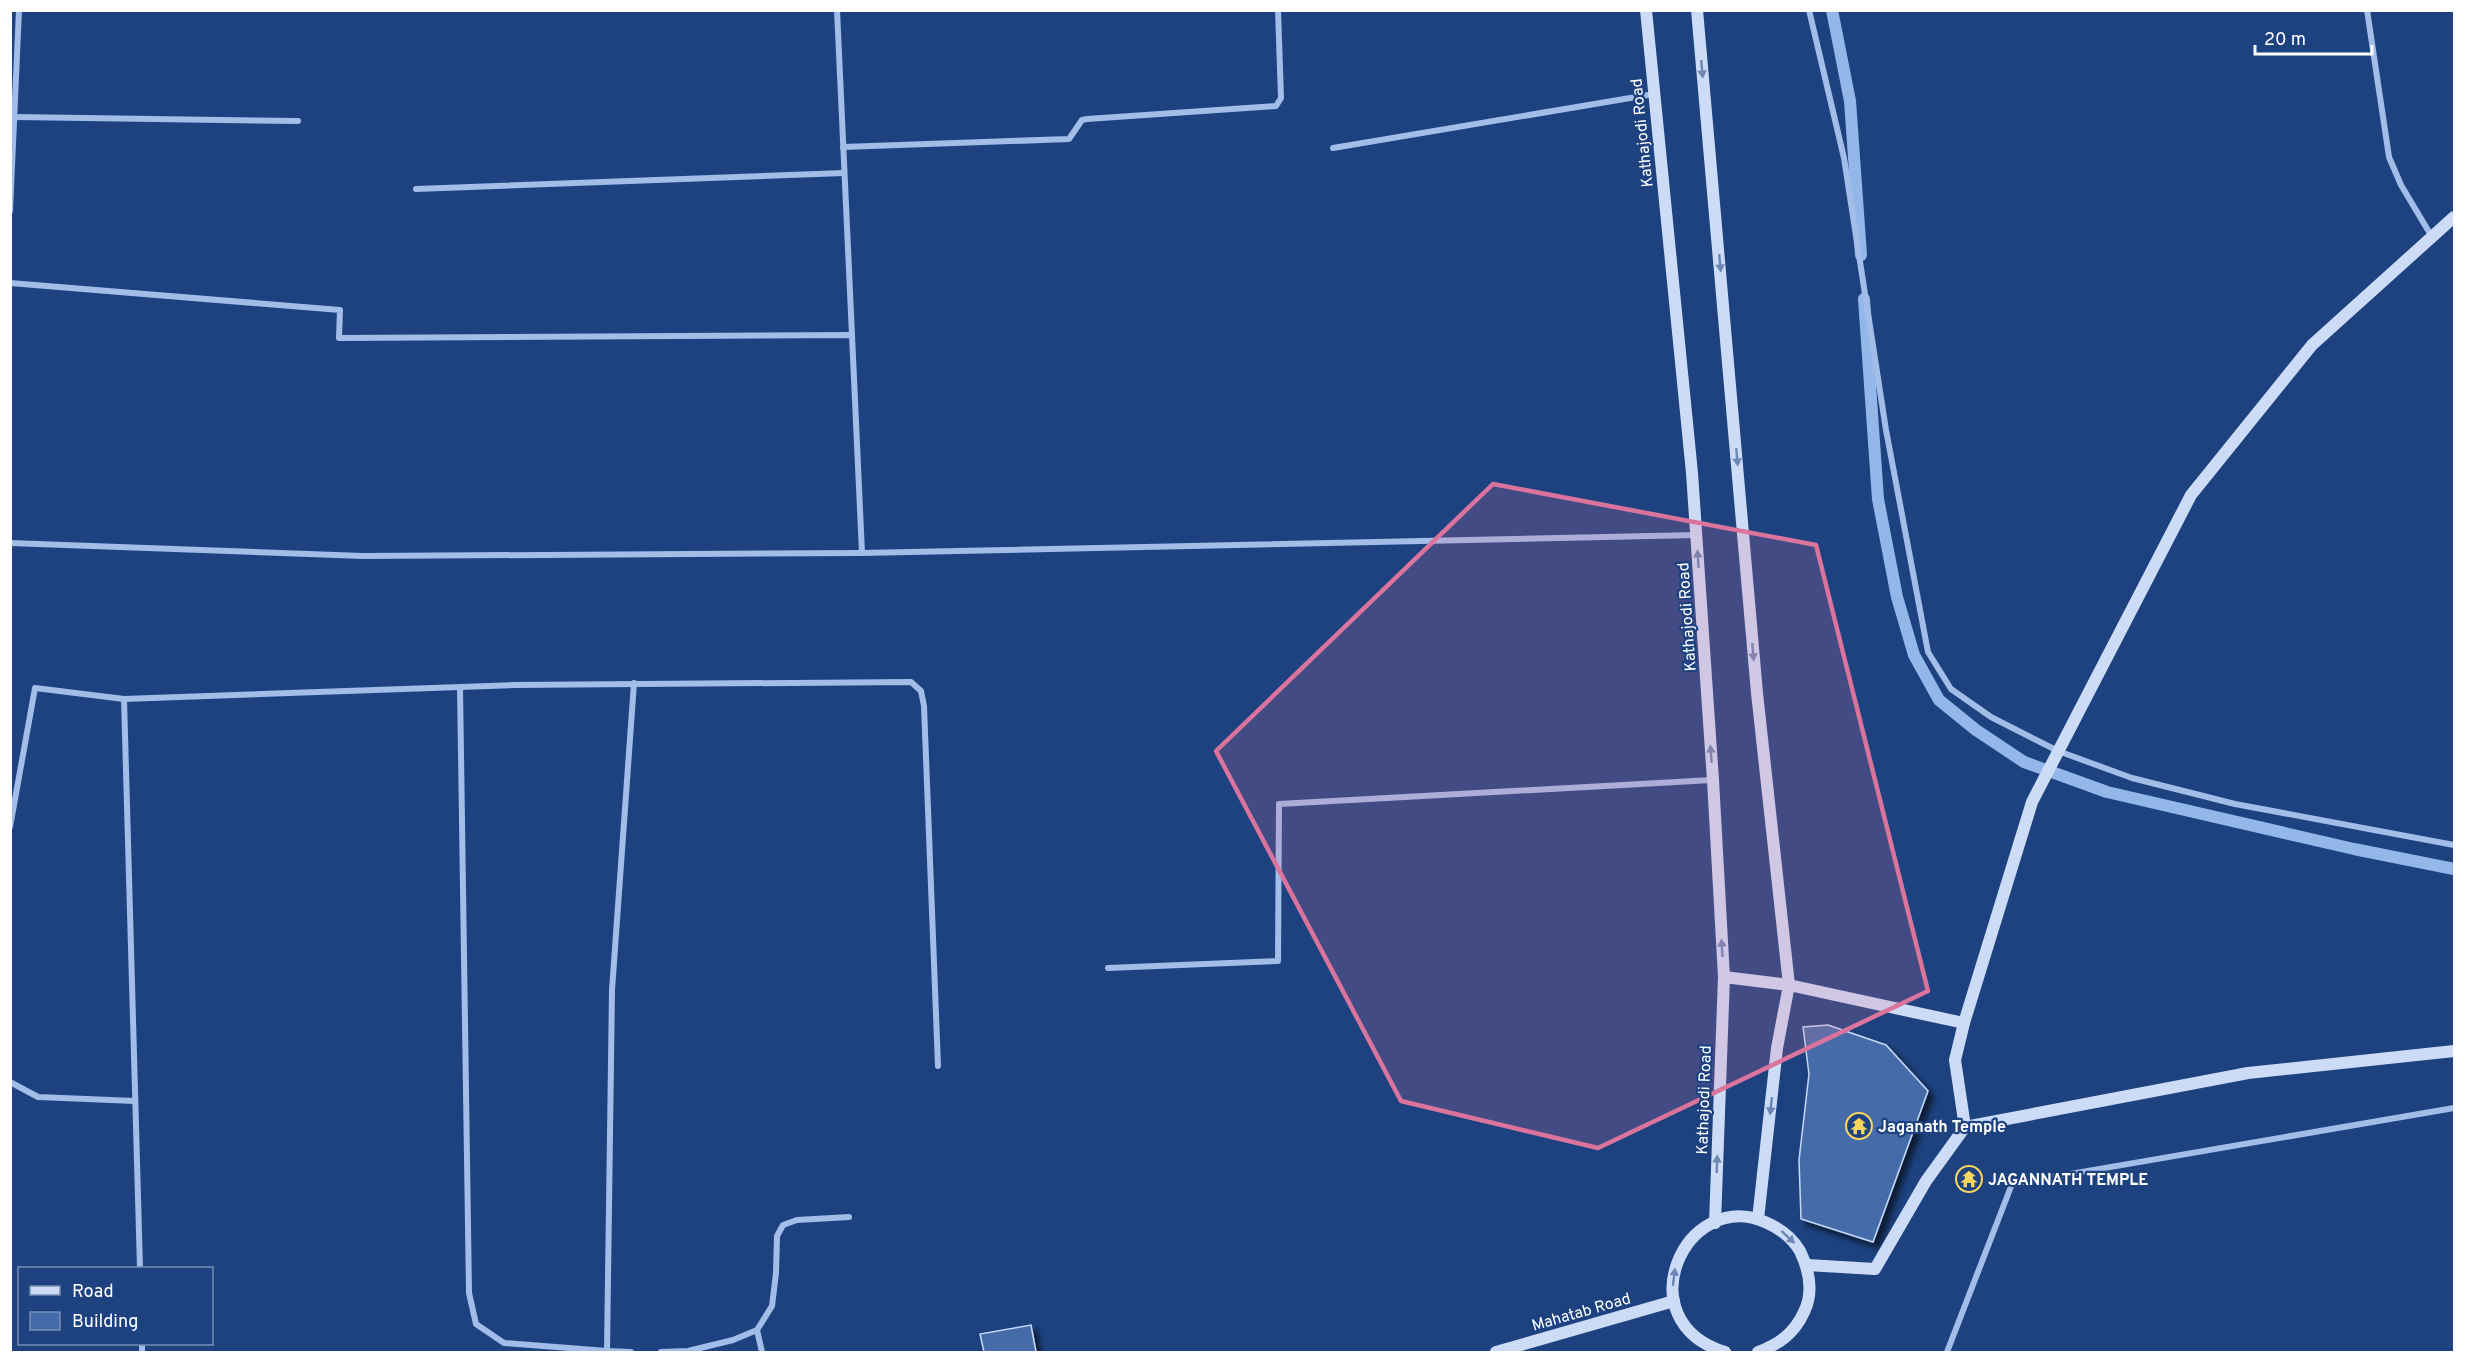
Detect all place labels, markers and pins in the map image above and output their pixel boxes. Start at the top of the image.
temple icon: Jaganath Temple [1844,1111,1874,1141]
place label: Jaganath Temple [1878,1118,2006,1138]
temple icon: JAGANNATH TEMPLE [1954,1164,1984,1194]
place label: JAGANNATH TEMPLE [1988,1171,2148,1191]

